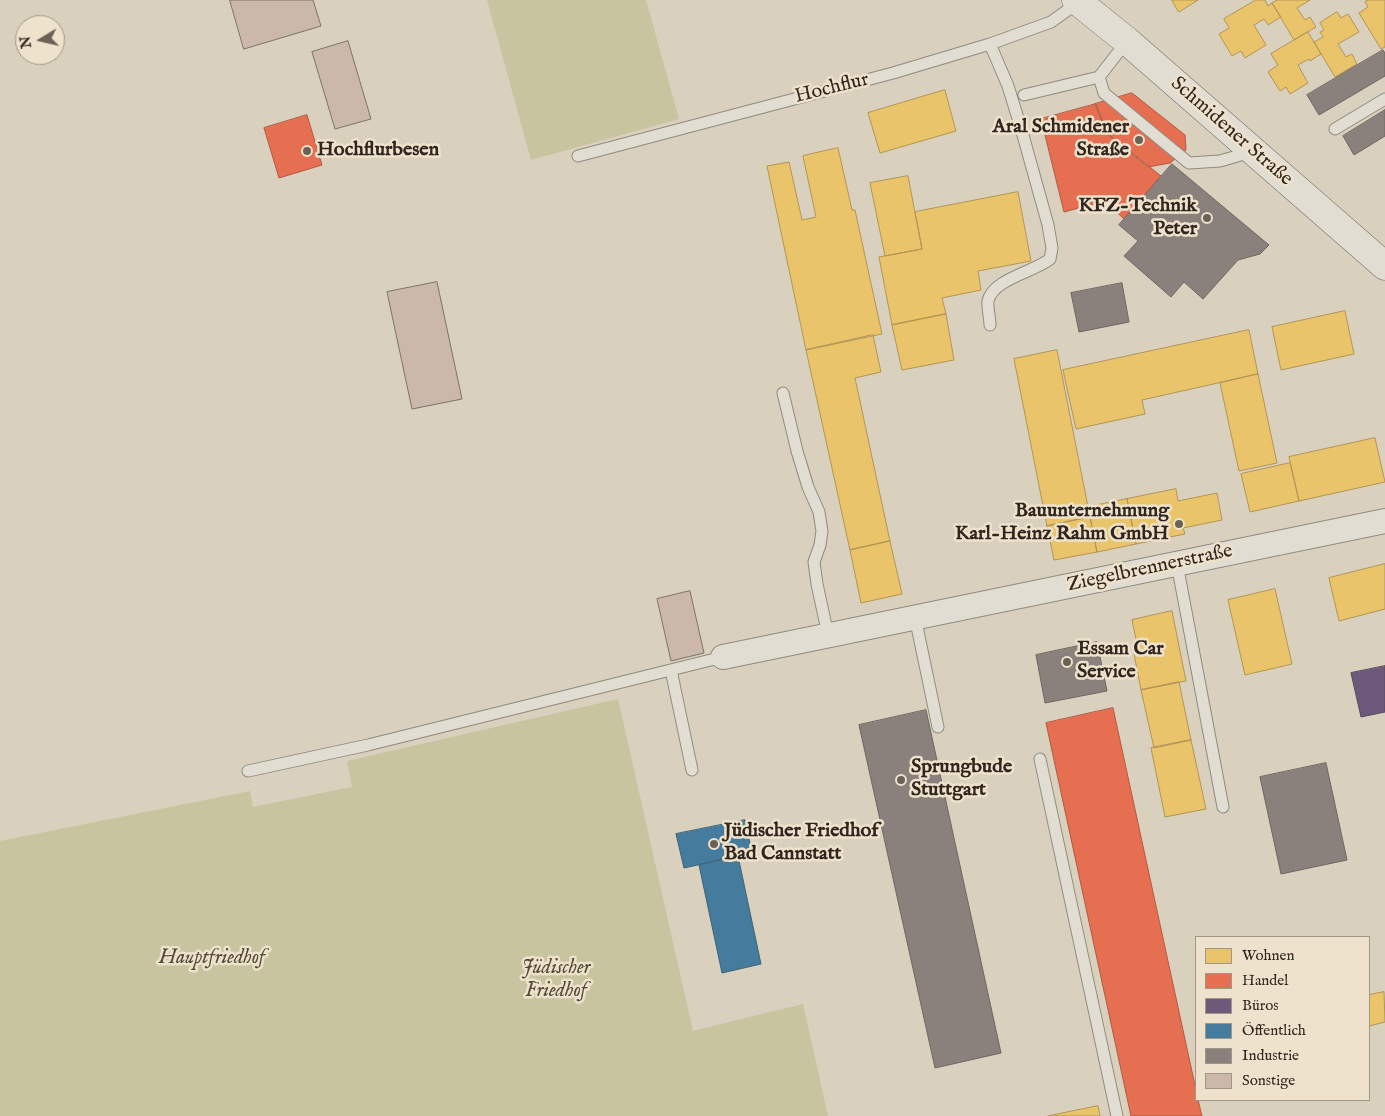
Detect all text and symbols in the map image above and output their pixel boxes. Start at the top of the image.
north arrow [15,15,65,65]
text: N [16,35,36,50]
street label: Hochflur [793,68,871,110]
street label: Schmidener Straße [1165,72,1297,192]
place label: Aral Schmidener Straße [992,116,1129,163]
marker: Aral Schmidener Straße [1133,134,1145,146]
place label: Hochflurbesen [317,139,439,163]
marker: Hochflurbesen [301,145,313,157]
place label: KFZ-Technik Peter [1079,195,1197,242]
marker: KFZ-Technik Peter [1201,212,1213,224]
place label: Bauunternehmung Karl-Heinz Rahm GmbH [955,500,1169,547]
marker: Bauunternehmung Karl-Heinz Rahm GmbH [1173,518,1185,530]
street label: Ziegelbrennerstraße [1065,540,1235,598]
place label: Essam Car Service [1077,638,1164,685]
marker: Essam Car Service [1061,656,1073,668]
place label: Sprungbude Stuttgart [911,756,1012,803]
marker: Sprungbude Stuttgart [895,774,907,786]
place label: Jüdischer Friedhof Bad Cannstatt [724,820,879,867]
marker: Jüdischer Friedhof Bad Cannstatt [708,838,720,850]
legend [1195,936,1370,1101]
text: Wohnen [1242,946,1294,965]
park label: Hauptfriedhof [159,947,265,971]
park label: Jüdischer Friedhof [522,957,590,1004]
text: Handel [1242,971,1288,990]
text: Büros [1242,996,1279,1015]
text: Öffentlich [1242,1021,1306,1040]
text: Industrie [1242,1046,1299,1065]
text: Sonstige [1242,1071,1295,1090]

